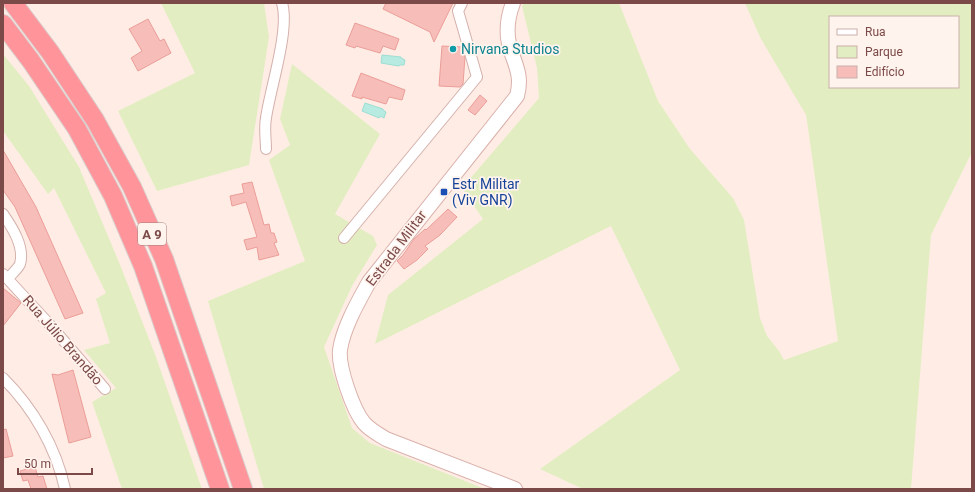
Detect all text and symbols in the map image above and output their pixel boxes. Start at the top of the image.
legend [829,16,959,88]
text: Rua [865,25,886,39]
place label: Nirvana Studios [461,41,560,57]
marker: Nirvana Studios [448,44,458,54]
text: Parque [865,45,903,59]
text: Edifício [865,65,905,79]
place label: Estr Militar (Viv GNR) [452,176,520,209]
marker: Estr Militar (Viv GNR) [439,187,449,197]
street label: Estrada Militar [362,207,430,289]
road number: A 9 [138,223,166,245]
street label: Rua Júlio Brandão [20,292,106,388]
scale bar [18,450,92,476]
text: 50 m [24,457,51,471]

